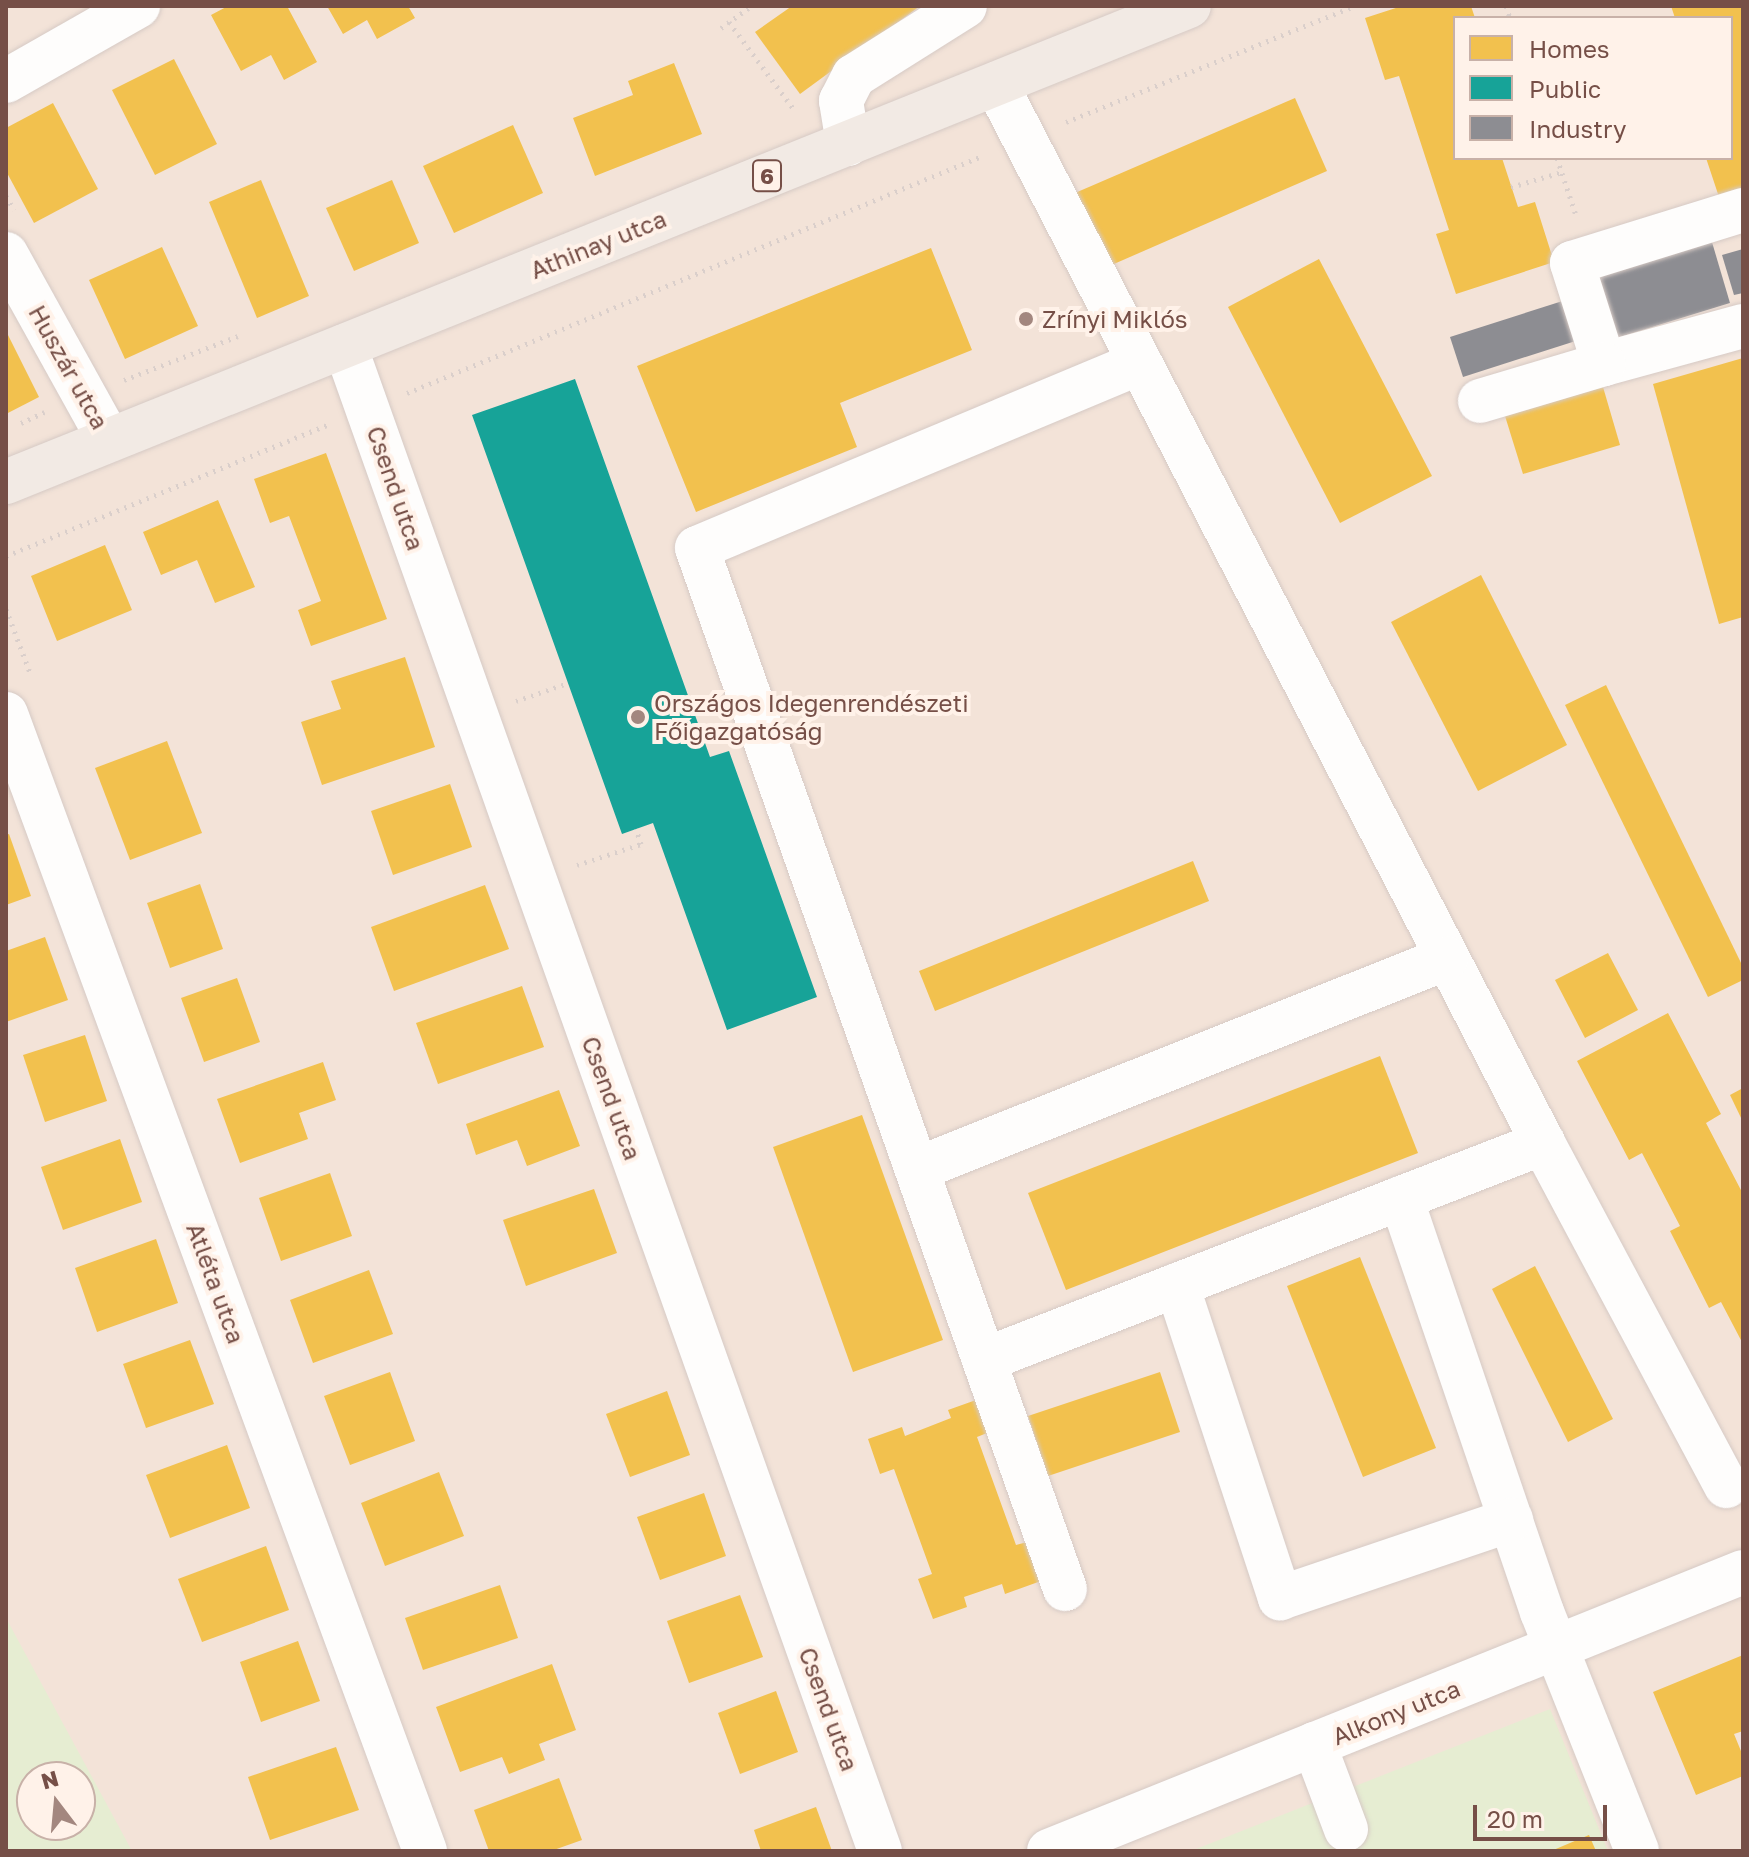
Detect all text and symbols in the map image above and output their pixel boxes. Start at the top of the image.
legend [1453,16,1733,160]
text: Homes [1529,34,1610,63]
text: Public [1529,74,1601,103]
text: Industry [1529,114,1626,143]
road number: 6 [751,158,783,194]
street label: Athinay utca [526,204,670,284]
street label: Huszár utca [23,300,115,434]
place label: Zrínyi Miklós [1042,305,1188,333]
marker: Zrínyi Miklós [1017,310,1035,328]
street label: Csend utca [361,422,431,554]
place label: Országos Idegenrendészeti Főigazgatóság [654,689,969,745]
marker: Országos Idegenrendészeti Főigazgatóság [629,708,647,726]
street label: Csend utca [576,1032,648,1164]
street label: Atléta utca [181,1219,251,1347]
street label: Csend utca [793,1643,865,1775]
street label: Alkony utca [1328,1673,1464,1751]
north arrow [16,1761,96,1841]
text: N [38,1764,62,1795]
scale bar [1477,1789,1611,1839]
text: 20 m [1487,1804,1543,1833]

